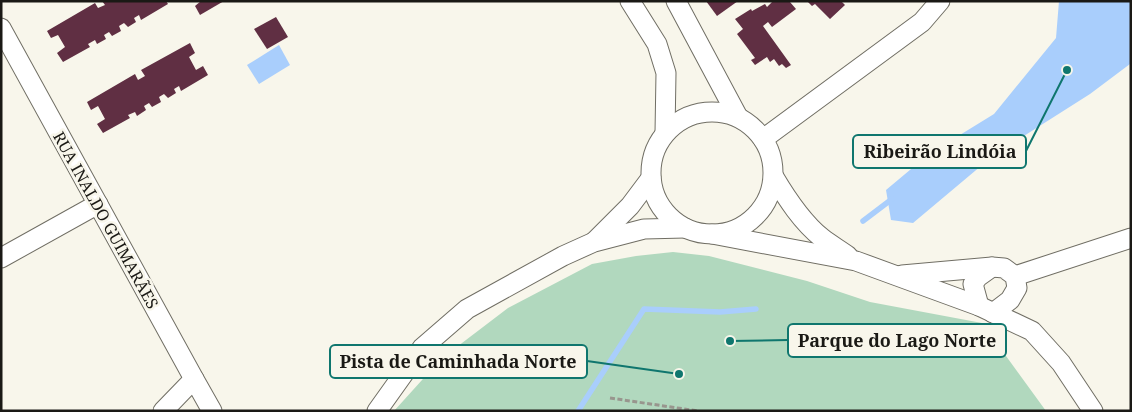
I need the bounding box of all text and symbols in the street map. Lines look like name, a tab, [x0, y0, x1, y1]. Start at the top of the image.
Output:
street label: RUA INALDO GUIMARÃES	[48, 127, 164, 313]
callout: Ribeirão Lindóia	[853, 135, 1026, 168]
text: Ribeirão Lindóia	[863, 139, 1017, 163]
callout: Parque do Lago Norte	[788, 324, 1006, 357]
text: Parque do Lago Norte	[798, 328, 996, 352]
callout: Pista de Caminhada Norte	[330, 345, 587, 378]
text: Pista de Caminhada Norte	[339, 349, 577, 373]

